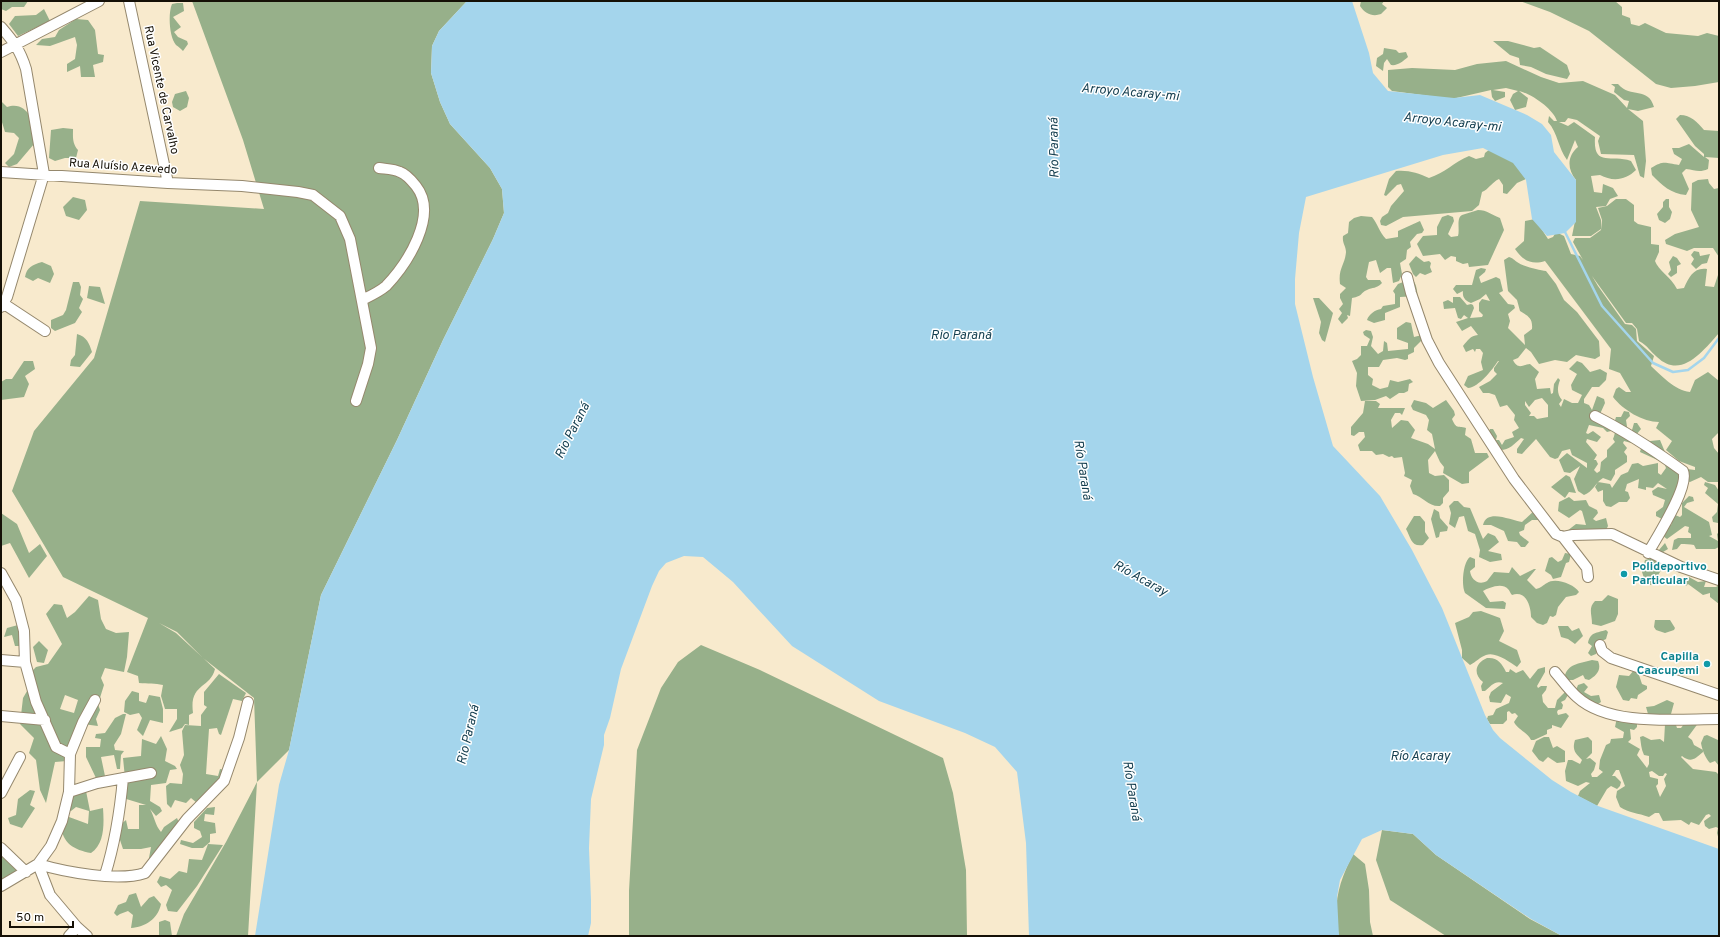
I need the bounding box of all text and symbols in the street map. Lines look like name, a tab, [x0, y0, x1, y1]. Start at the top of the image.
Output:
street label: Rua Vicente de Carvalho	[140, 24, 183, 156]
water label: Arroyo Acaray-mi	[1080, 81, 1180, 105]
water label: Arroyo Acaray-mi	[1402, 110, 1502, 136]
water label: Río Paraná	[1046, 116, 1064, 179]
street label: Rua Aluísio Azevedo	[68, 155, 178, 179]
water label: Rio Paraná	[931, 328, 993, 344]
water label: Rio Paraná	[552, 399, 595, 462]
water label: Río Paraná	[1069, 439, 1095, 503]
water label: Río Acaray	[1110, 558, 1171, 601]
place label: Polideportivo Particular	[1632, 559, 1707, 589]
marker: Polideportivo Particular	[1619, 569, 1629, 579]
place label: Capilla Caacupemi	[1637, 649, 1699, 679]
marker: Capilla Caacupemi	[1702, 659, 1712, 669]
water label: Rio Paraná	[454, 702, 484, 766]
water label: Río Acaray	[1390, 749, 1451, 765]
water label: Río Paraná	[1118, 760, 1144, 824]
scale bar	[10, 903, 73, 929]
text: 50 m	[16, 910, 44, 926]

